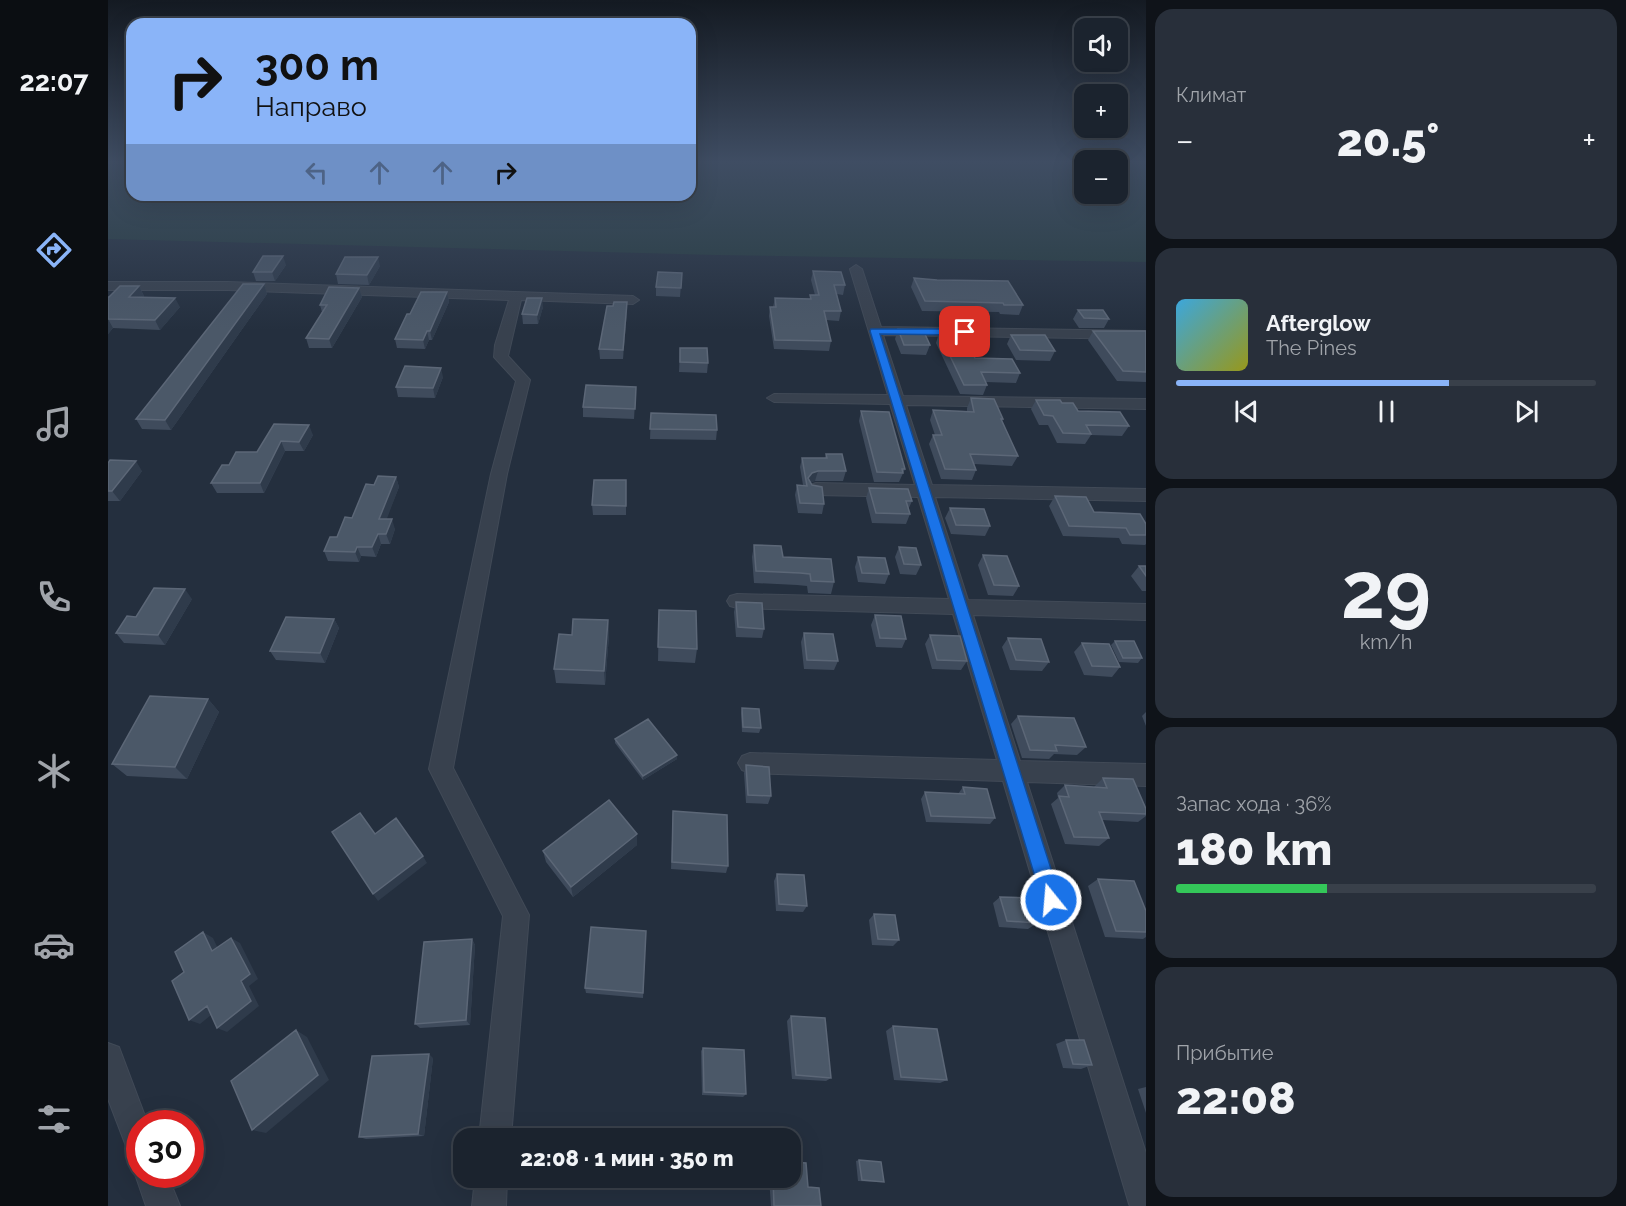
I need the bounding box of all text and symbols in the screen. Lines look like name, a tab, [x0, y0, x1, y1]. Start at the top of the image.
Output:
map controls	[1074, 18, 1128, 204]
button: sound	[1074, 18, 1128, 72]
text: 300 m	[255, 41, 379, 90]
icon: right	[156, 42, 234, 120]
text: 22:07	[20, 66, 88, 97]
text: Климат	[1176, 83, 1246, 107]
button: +	[1074, 84, 1128, 138]
text: Направо	[255, 91, 367, 122]
text: 20.5°	[1337, 114, 1439, 167]
text: −	[1176, 121, 1194, 160]
text: +	[1582, 121, 1596, 160]
button: −	[1074, 150, 1128, 204]
icon: left	[300, 156, 333, 189]
icon: ahead	[363, 156, 396, 189]
icon: ahead	[426, 156, 459, 189]
icon: right	[489, 156, 522, 189]
icon: directions	[33, 229, 75, 271]
pin	[939, 306, 990, 357]
text: Afterglow	[1266, 310, 1371, 336]
icon: arrive	[948, 315, 981, 348]
text: The Pines	[1266, 336, 1357, 360]
icon: previous	[1230, 395, 1263, 428]
icon: pause	[1370, 395, 1403, 428]
icon: next	[1510, 395, 1543, 428]
icon: music	[33, 403, 75, 445]
text: 29	[1341, 545, 1431, 636]
icon: phone	[33, 576, 75, 618]
text: km/h	[1360, 630, 1412, 654]
icon: climate	[33, 750, 75, 792]
text: Запас хода · 36%	[1176, 792, 1332, 816]
text: 180 km	[1176, 823, 1332, 876]
position arrow	[1019, 868, 1083, 932]
icon: car	[33, 924, 75, 966]
text: Прибытие	[1176, 1041, 1273, 1065]
text: 22:08	[1176, 1072, 1295, 1125]
icon: filters	[33, 1098, 75, 1140]
speed limit sign: 30	[126, 1110, 204, 1188]
text: 22:08 · 1 мин · 350 m	[520, 1145, 734, 1171]

